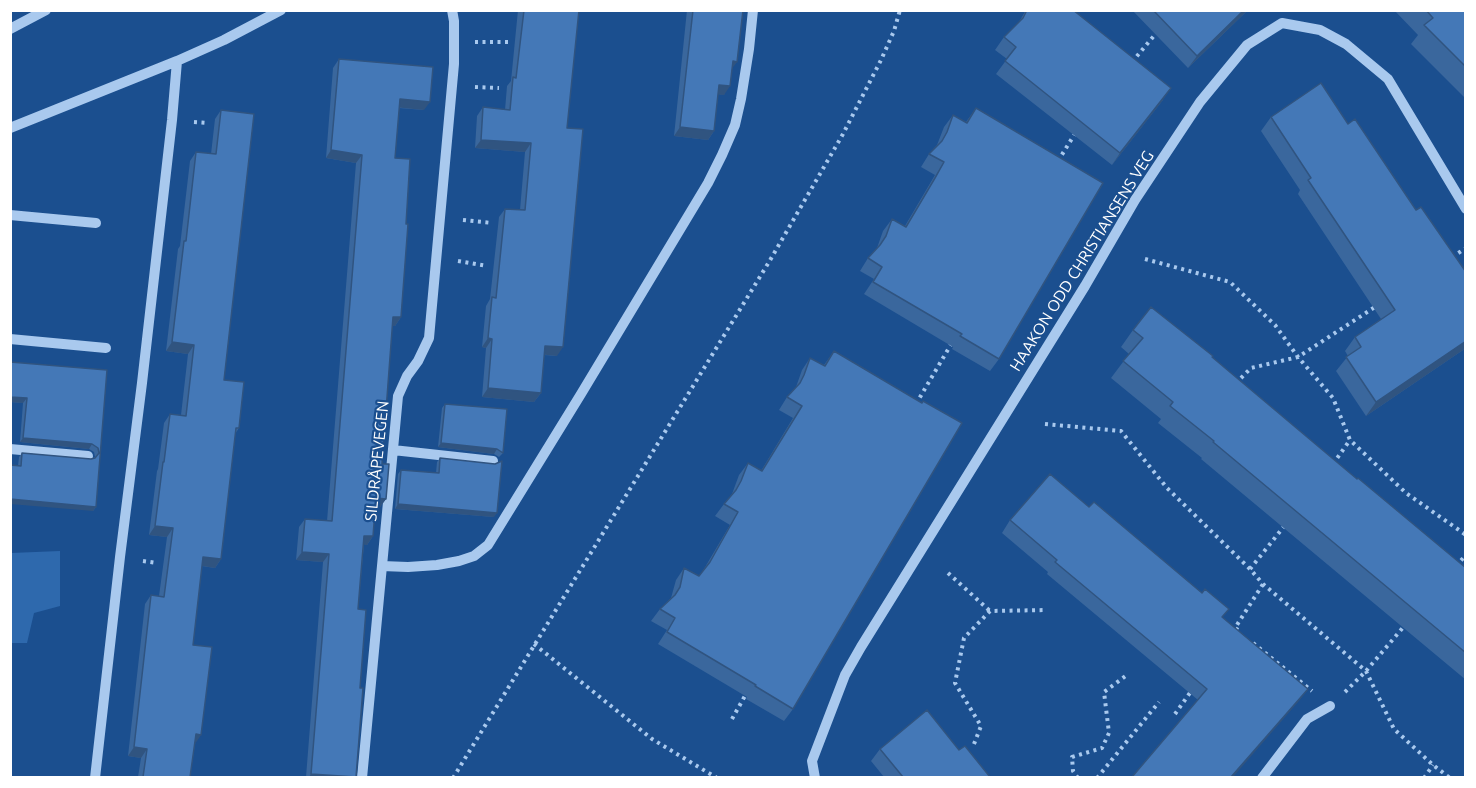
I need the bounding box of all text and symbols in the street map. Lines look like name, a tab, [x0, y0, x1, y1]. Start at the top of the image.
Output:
street label: HAAKON ODD CHRISTIANSENS VEG	[1006, 147, 1158, 375]
street label: SILDRÅPEVEGEN	[361, 400, 393, 522]

